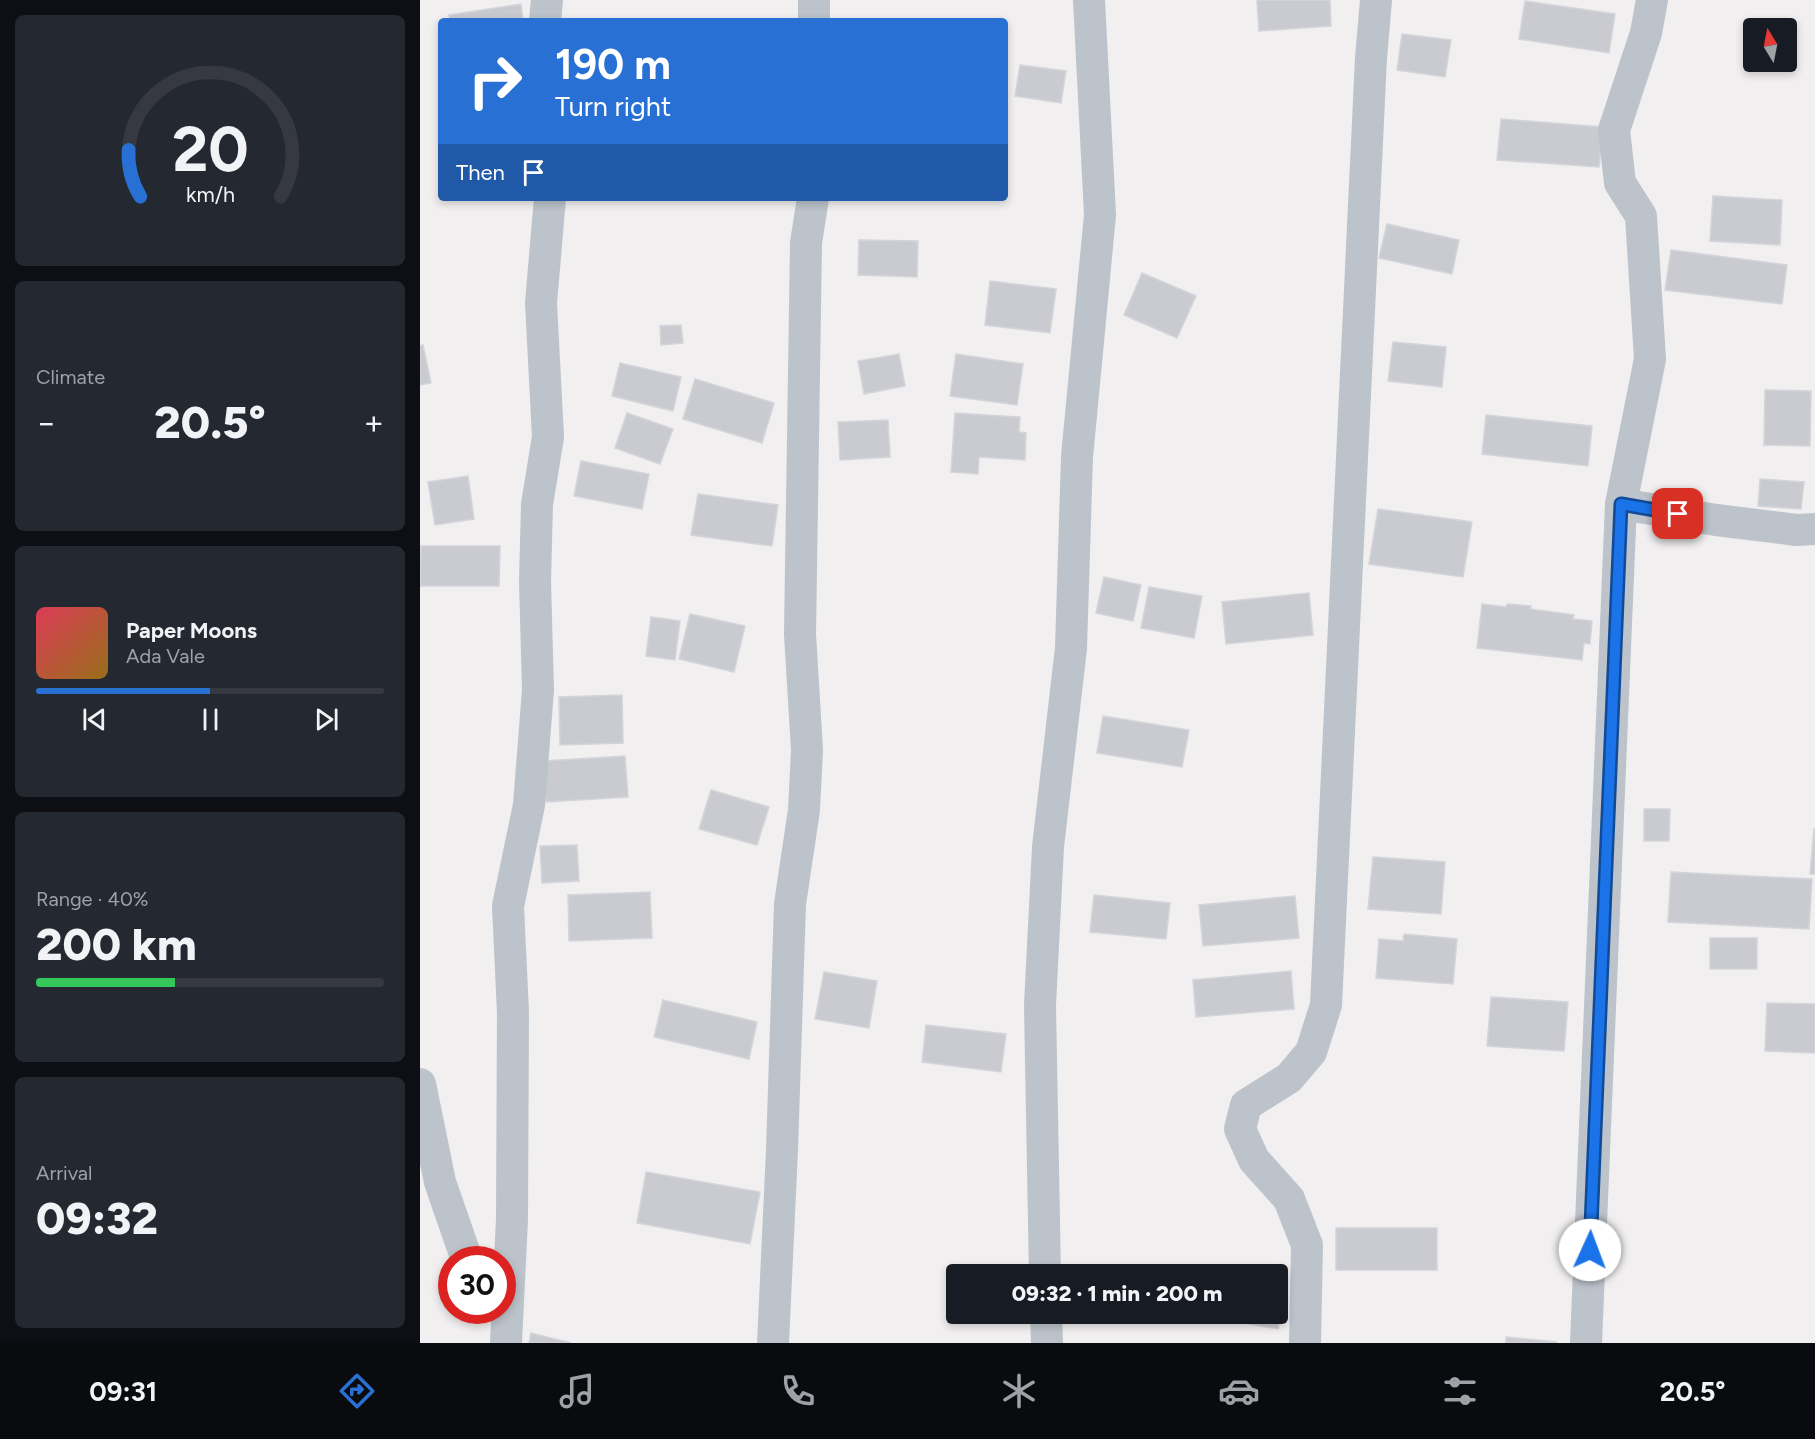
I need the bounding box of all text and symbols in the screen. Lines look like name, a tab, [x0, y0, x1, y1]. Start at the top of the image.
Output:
north arrow	[1743, 18, 1797, 72]
map controls	[1743, 18, 1797, 72]
text: 190 m	[555, 39, 671, 90]
icon: right	[456, 42, 534, 120]
text: Turn right	[555, 90, 671, 123]
text: 20	[172, 112, 248, 187]
icon: arrive	[517, 156, 550, 189]
text: Then	[456, 159, 505, 186]
text: km/h	[186, 183, 234, 208]
text: Climate	[36, 365, 105, 389]
text: 20.5°	[154, 395, 266, 449]
text: −	[36, 403, 57, 442]
text: +	[363, 403, 384, 442]
pin	[1652, 488, 1703, 539]
icon: arrive	[1661, 497, 1694, 530]
text: Paper Moons	[126, 617, 257, 644]
text: Ada Vale	[126, 644, 205, 668]
icon: previous	[78, 703, 111, 736]
icon: pause	[194, 703, 227, 736]
icon: next	[310, 703, 343, 736]
text: Range · 40%	[36, 887, 148, 911]
text: 200 km	[36, 917, 197, 971]
text: Arrival	[36, 1161, 92, 1185]
text: 09:32	[36, 1191, 158, 1245]
position arrow	[1558, 1218, 1622, 1282]
speed limit sign: 30	[438, 1246, 516, 1324]
text: 09:32 · 1 min · 200 m	[1012, 1280, 1222, 1307]
icon: directions	[336, 1370, 378, 1412]
icon: music	[556, 1370, 598, 1412]
icon: phone	[777, 1370, 819, 1412]
icon: climate	[998, 1370, 1040, 1412]
icon: car	[1218, 1370, 1260, 1412]
icon: filters	[1439, 1370, 1481, 1412]
text: 09:31	[89, 1375, 157, 1408]
text: 20.5°	[1660, 1375, 1726, 1408]

